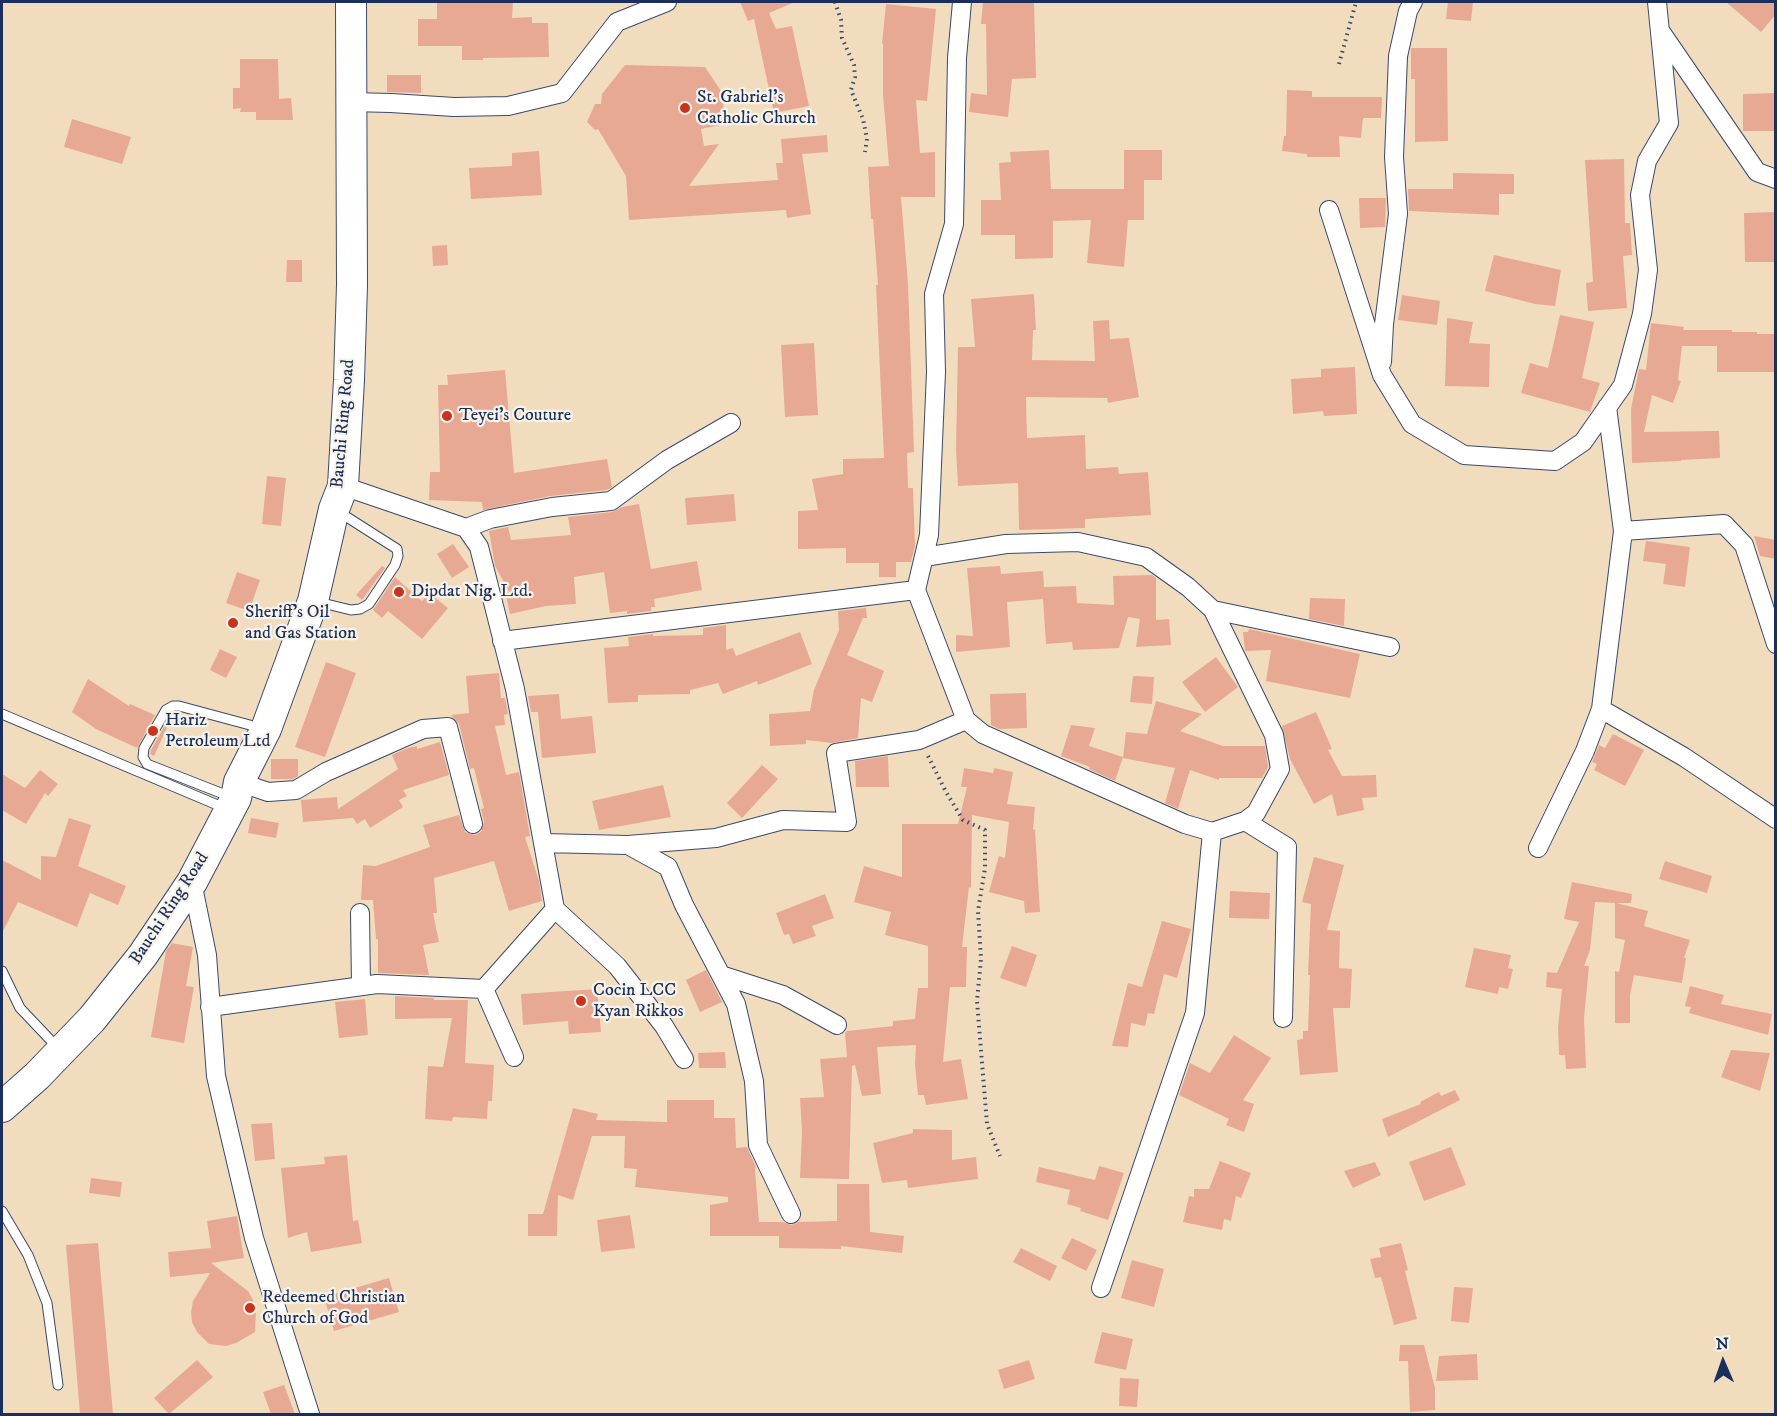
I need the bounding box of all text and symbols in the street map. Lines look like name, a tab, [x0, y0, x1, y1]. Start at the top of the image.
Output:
place label: St. Gabriel's Catholic Church	[697, 87, 816, 130]
marker: St. Gabriel's Catholic Church	[678, 101, 692, 115]
street label: Bauchi Ring Road	[328, 359, 360, 489]
place label: Teyei's Couture	[459, 405, 571, 427]
marker: Teyei's Couture	[440, 409, 454, 423]
place label: Dipdat Nig. Ltd.	[411, 581, 532, 603]
marker: Dipdat Nig. Ltd.	[392, 585, 406, 599]
place label: Sheriff's Oil and Gas Station	[245, 602, 356, 644]
marker: Sheriff's Oil and Gas Station	[226, 616, 240, 630]
place label: Hariz Petroleum Ltd	[165, 710, 270, 752]
marker: Hariz Petroleum Ltd	[146, 724, 160, 738]
street label: Bauchi Ring Road	[126, 849, 214, 969]
place label: Cocin LCC Kyan Rikkos	[593, 980, 683, 1022]
marker: Cocin LCC Kyan Rikkos	[574, 994, 588, 1008]
place label: Redeemed Christian Church of God	[262, 1287, 405, 1330]
marker: Redeemed Christian Church of God	[243, 1301, 257, 1315]
north arrow	[1693, 1332, 1753, 1392]
text: N	[1715, 1334, 1729, 1354]

